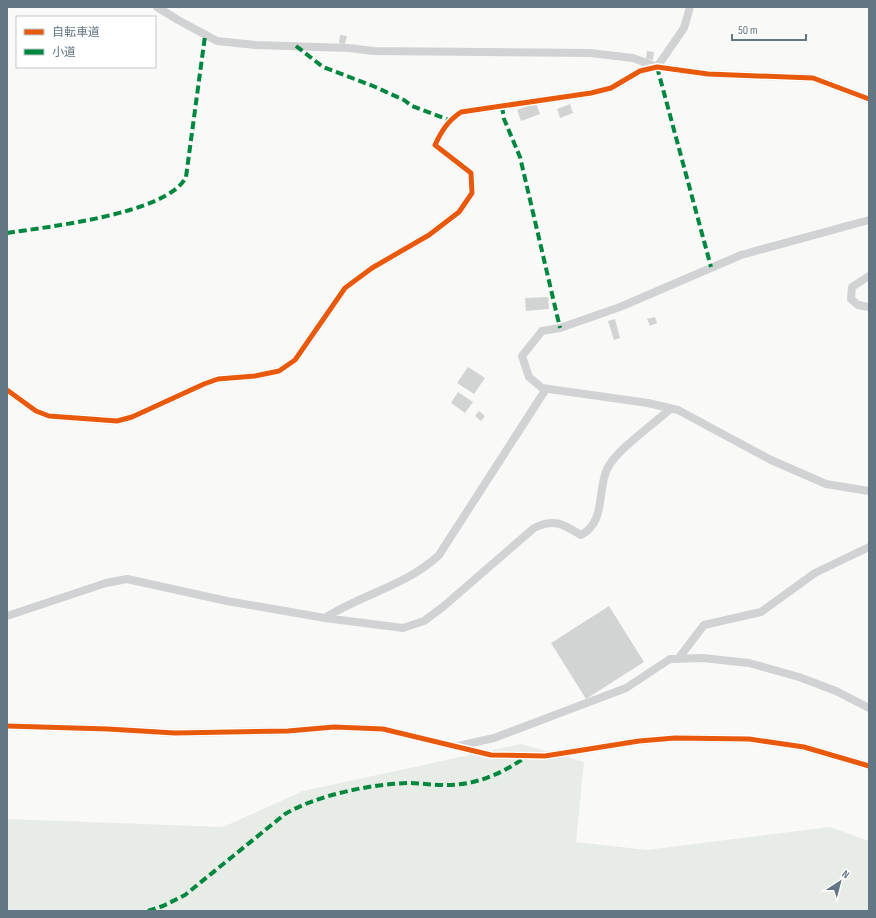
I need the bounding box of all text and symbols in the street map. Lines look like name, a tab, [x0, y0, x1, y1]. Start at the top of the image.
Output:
legend	[16, 16, 156, 68]
scale bar	[732, 16, 806, 42]
text: 50 m	[738, 23, 758, 38]
text: 自転車道	[52, 25, 100, 40]
text: 小道	[52, 45, 76, 60]
north arrow	[820, 862, 860, 902]
text: N	[839, 867, 852, 881]

